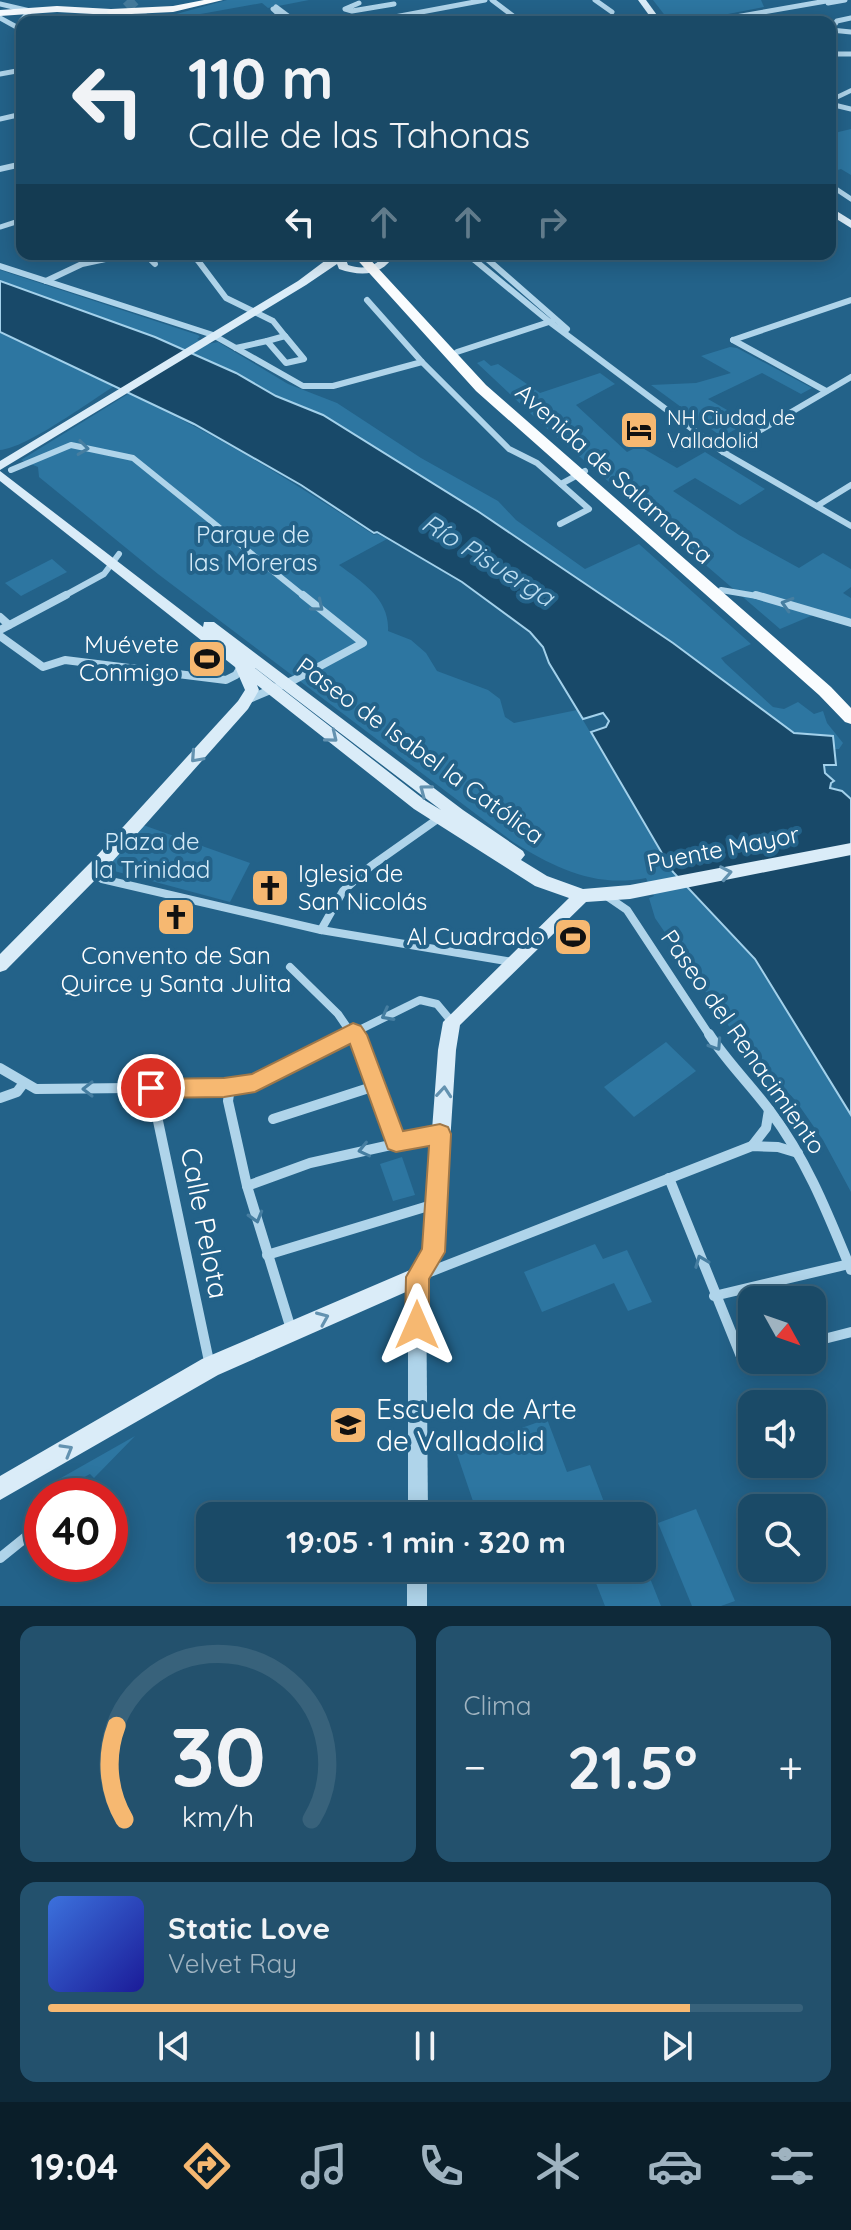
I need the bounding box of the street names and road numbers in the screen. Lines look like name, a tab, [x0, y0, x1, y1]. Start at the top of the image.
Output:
street label: Avenida de Salamanca	[510, 377, 720, 570]
street label: Paseo de Isabel la Católica	[291, 650, 550, 850]
street label: Puente Mayor	[644, 819, 802, 878]
street label: Paseo del Renacimiento	[655, 923, 833, 1159]
street label: Calle Pelota	[174, 1144, 237, 1301]

